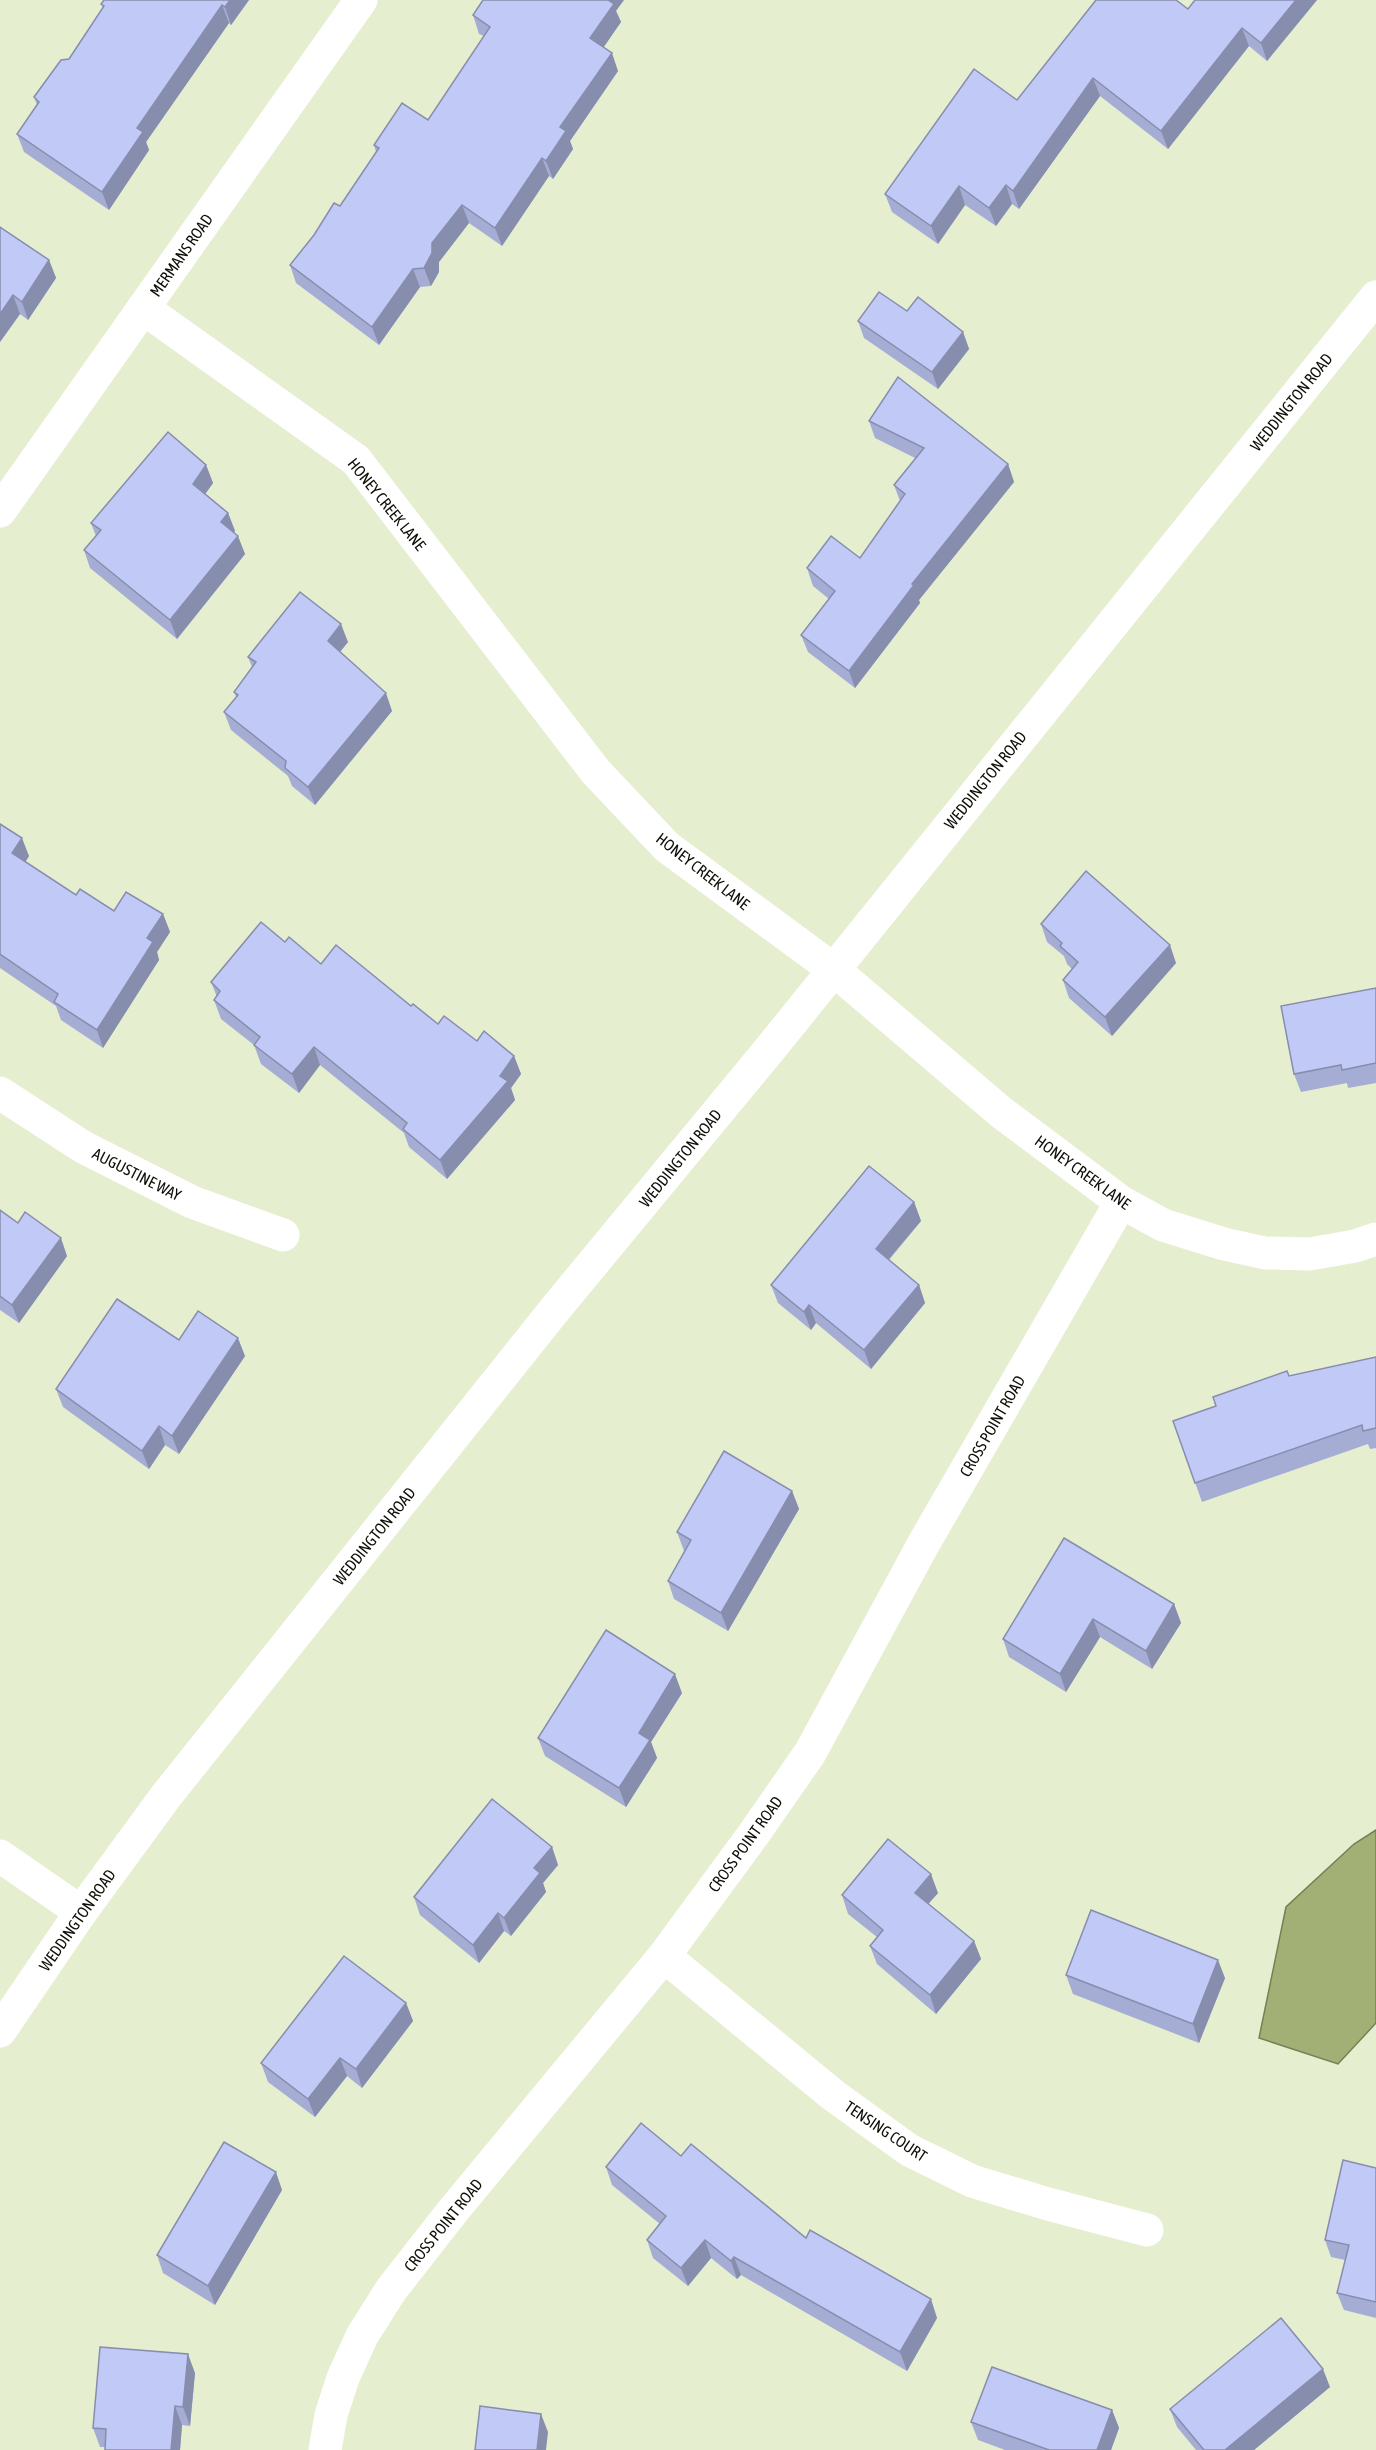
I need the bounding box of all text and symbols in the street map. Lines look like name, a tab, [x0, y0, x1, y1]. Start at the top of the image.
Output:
street label: MERMANS ROAD	[146, 210, 216, 300]
street label: WEDDINGTON ROAD	[1246, 350, 1336, 454]
street label: HONEY CREEK LANE	[344, 454, 430, 554]
street label: WEDDINGTON ROAD	[940, 728, 1030, 832]
street label: HONEY CREEK LANE	[653, 829, 753, 913]
street label: WEDDINGTON ROAD	[635, 1106, 725, 1210]
street label: HONEY CREEK LANE	[1032, 1131, 1134, 1213]
street label: AUGUSTINE WAY	[90, 1144, 185, 1204]
street label: CROSS POINT ROAD	[956, 1372, 1028, 1480]
street label: WEDDINGTON ROAD	[329, 1484, 419, 1588]
street label: CROSS POINT ROAD	[704, 1793, 786, 1895]
street label: WEDDINGTON ROAD	[35, 1866, 119, 1974]
street label: TENSING COURT	[842, 2097, 930, 2165]
street label: CROSS POINT ROAD	[400, 2175, 486, 2275]

